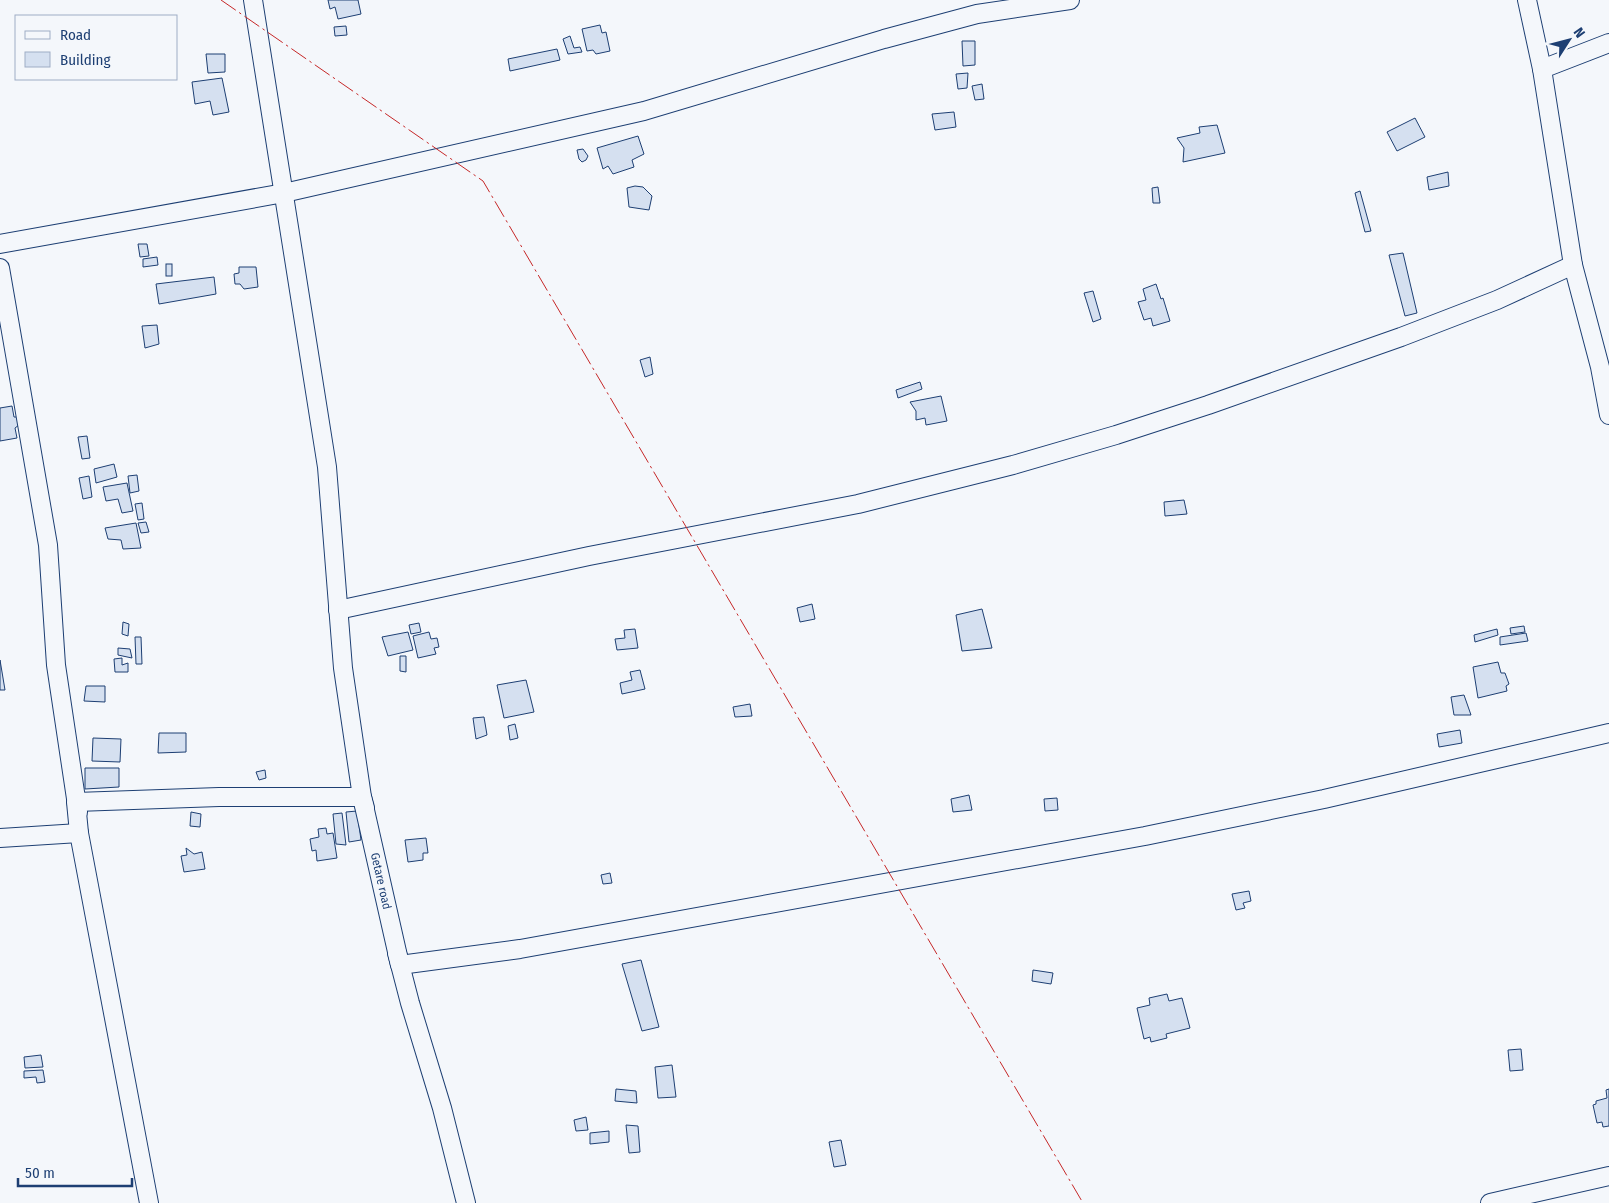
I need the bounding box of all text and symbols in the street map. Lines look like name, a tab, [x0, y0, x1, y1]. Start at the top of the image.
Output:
legend	[15, 15, 178, 80]
north arrow	[1544, 15, 1594, 65]
text: N	[1570, 24, 1588, 41]
text: Road	[60, 26, 91, 44]
text: Building	[60, 51, 111, 69]
street label: Getare road	[368, 851, 394, 911]
scale bar	[18, 1156, 131, 1188]
text: 50 m	[25, 1164, 55, 1182]

